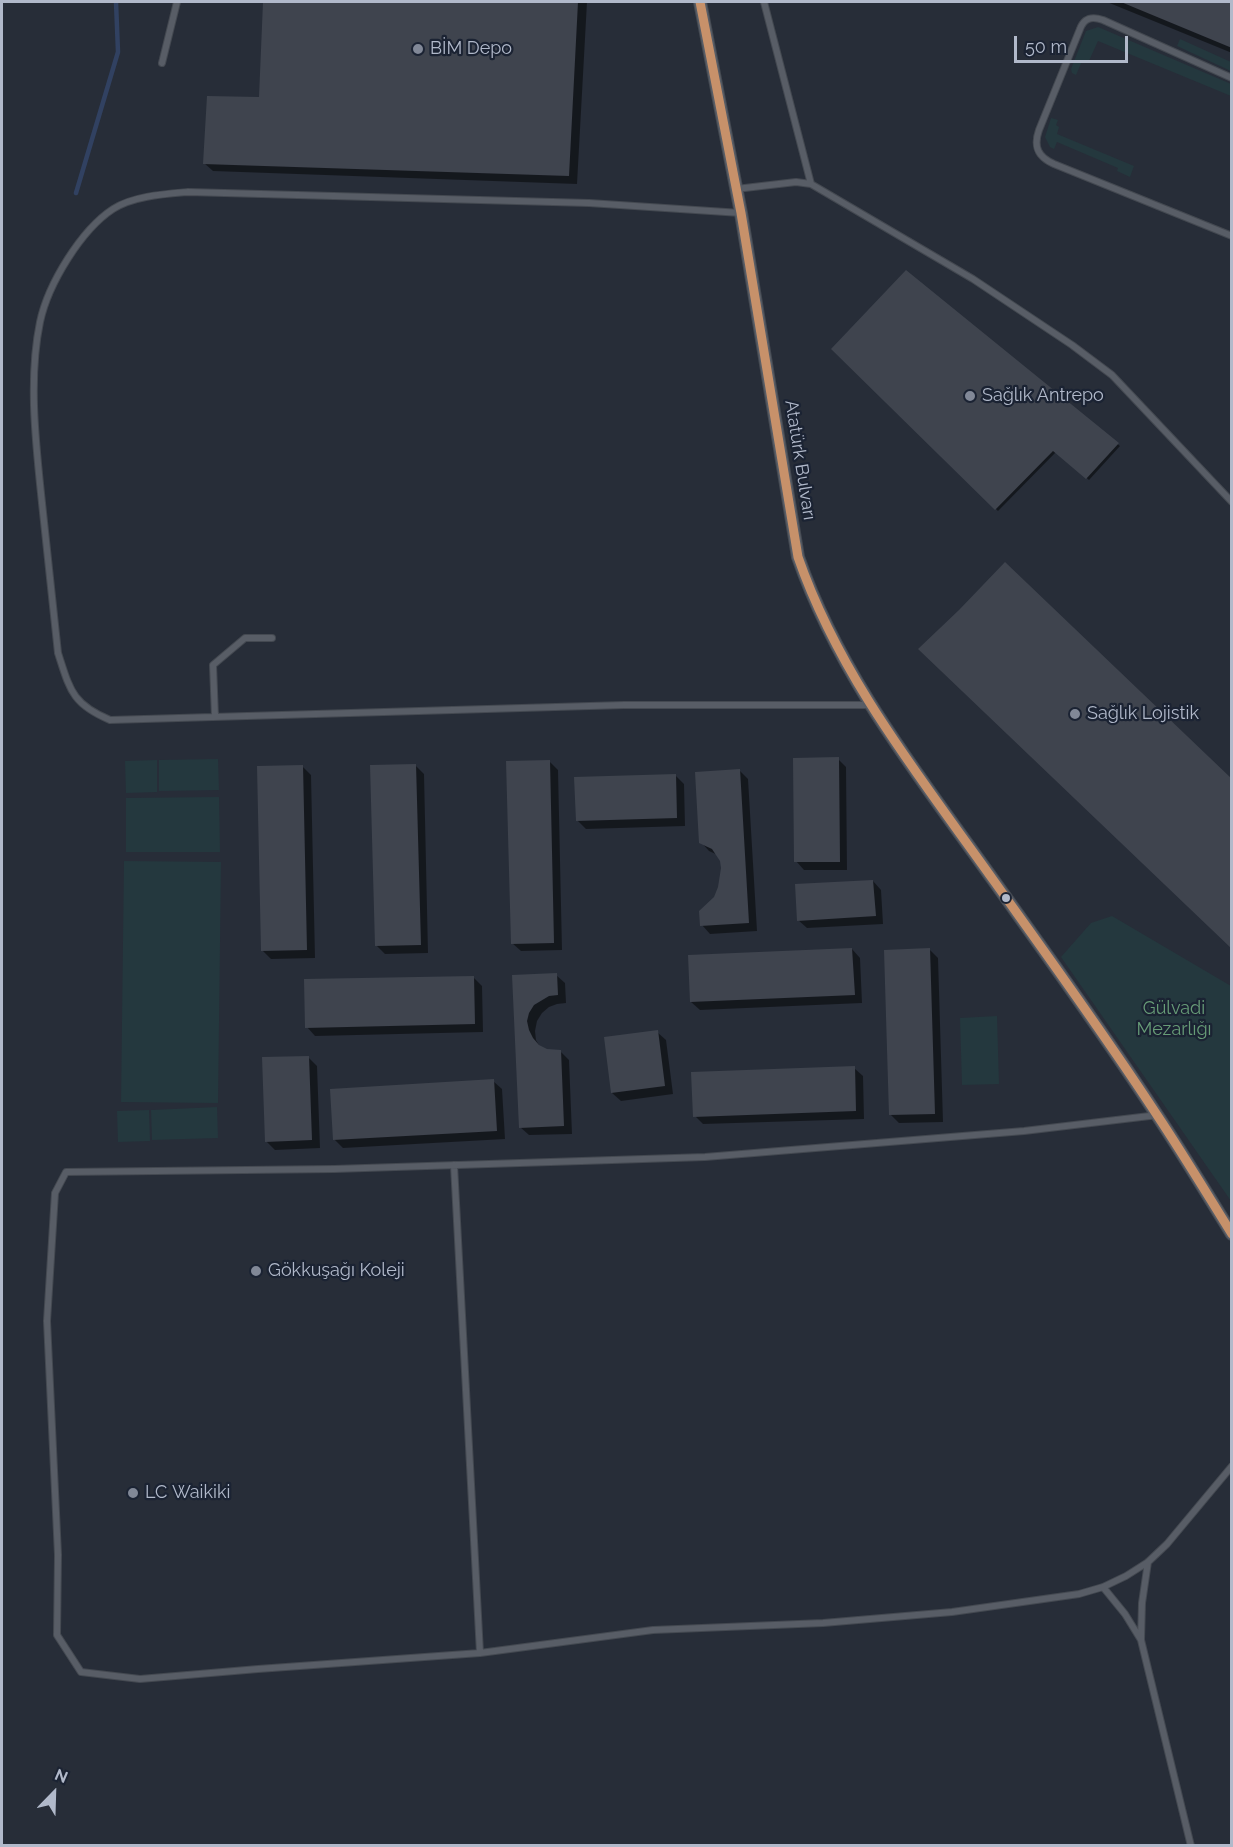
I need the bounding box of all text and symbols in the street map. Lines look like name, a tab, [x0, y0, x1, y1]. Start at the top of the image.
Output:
scale bar	[1017, 24, 1131, 62]
text: 50 m	[1025, 36, 1067, 57]
place label: BİM Depo	[430, 38, 512, 60]
marker: BİM Depo	[411, 42, 425, 56]
place label: Sağlık Antrepo	[982, 385, 1104, 407]
marker: Sağlık Antrepo	[963, 389, 977, 403]
street label: Atatürk Bulvarı	[780, 398, 820, 522]
place label: Sağlık Lojistik	[1087, 703, 1199, 725]
marker: Sağlık Lojistik	[1068, 707, 1082, 721]
unlabelled marker	[1000, 892, 1012, 904]
park label: Gülvadi Mezarlığı	[1137, 998, 1211, 1040]
place label: Gökkuşağı Koleji	[268, 1260, 405, 1282]
marker: Gökkuşağı Koleji	[249, 1264, 263, 1278]
place label: LC Waikiki	[145, 1482, 230, 1504]
marker: LC Waikiki	[126, 1486, 140, 1500]
north arrow	[24, 1763, 84, 1823]
text: N	[52, 1765, 71, 1787]

